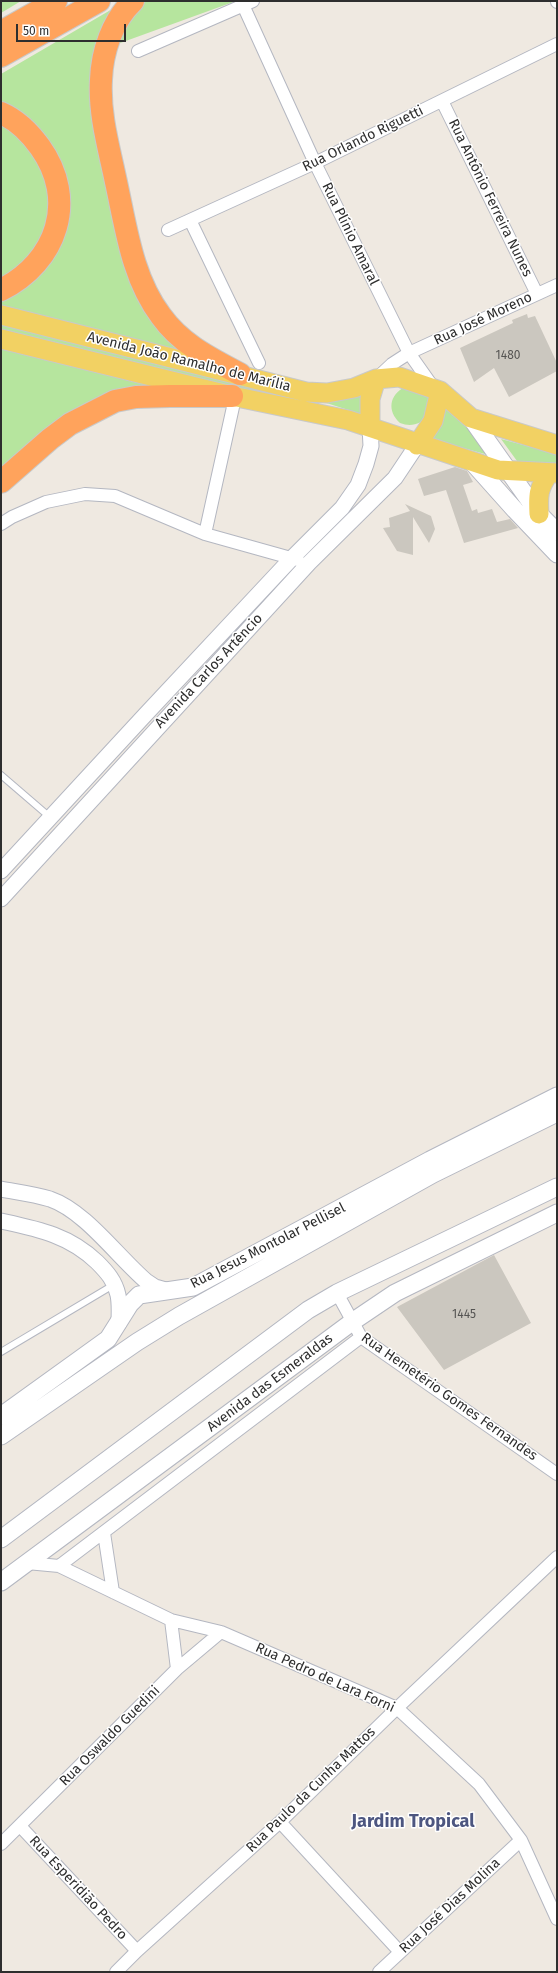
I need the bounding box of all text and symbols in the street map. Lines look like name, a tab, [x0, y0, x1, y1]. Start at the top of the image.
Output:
scale bar	[18, 16, 128, 42]
text: 50 m	[23, 24, 49, 38]
street label: Rua Orlando Riguetti	[300, 102, 426, 176]
street label: Rua Antônio Ferreira Nunes	[444, 116, 536, 280]
street label: Rua Plínio Amaral	[318, 180, 382, 288]
street label: Rua José Moreno	[431, 289, 535, 349]
street label: Avenida João Ramalho de Marília	[86, 329, 292, 395]
house number: 1480	[496, 349, 520, 363]
street label: Avenida Carlos Artêncio	[152, 610, 266, 732]
street label: Rua Jesus Montolar Pellisel	[188, 1200, 348, 1292]
house number: 1445	[452, 1308, 476, 1322]
street label: Avenida das Esmeraldas	[204, 1330, 336, 1436]
street label: Rua Hemetério Gomes Fernandes	[358, 1330, 540, 1464]
street label: Rua Pedro de Lara Forni	[253, 1640, 397, 1716]
street label: Rua Oswaldo Guedini	[56, 1682, 164, 1790]
street label: Rua Paulo da Cunha Mattos	[243, 1724, 379, 1856]
district label: Jardim Tropical	[351, 1811, 475, 1833]
street label: Rua Esperidião Pedro	[26, 1833, 130, 1943]
street label: Rua José Dias Molina	[396, 1855, 504, 1957]

